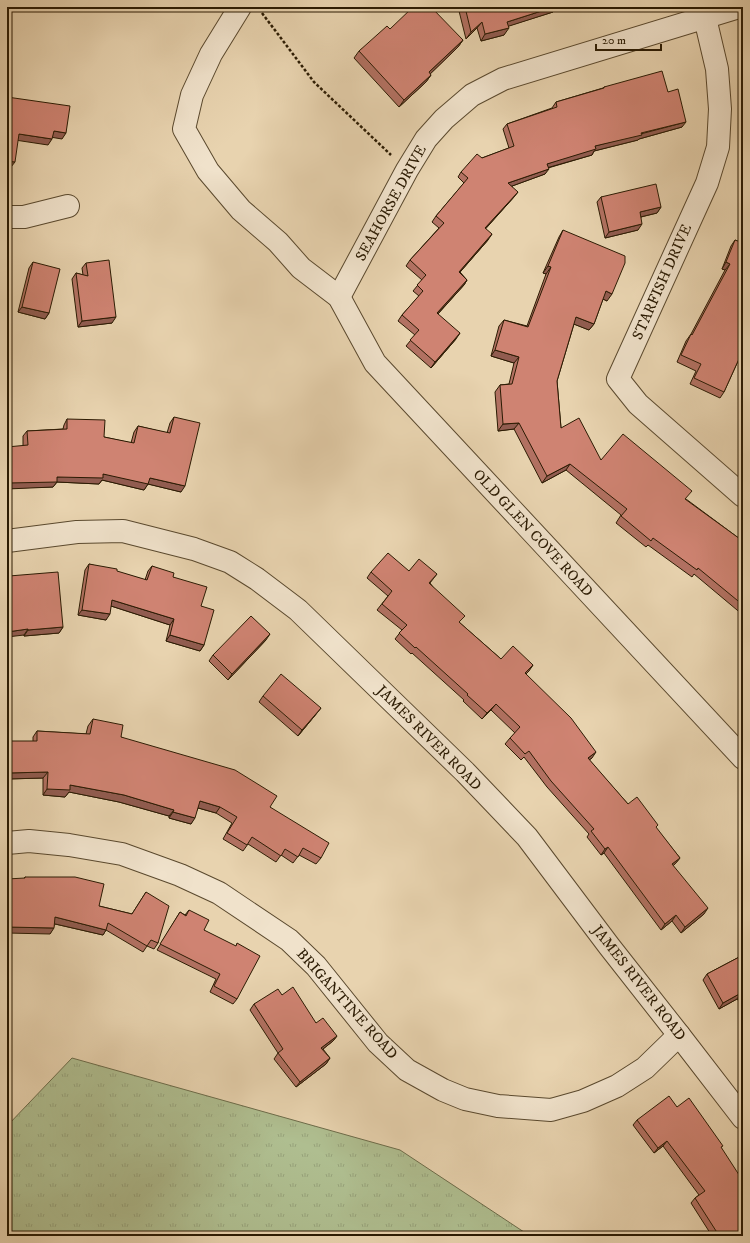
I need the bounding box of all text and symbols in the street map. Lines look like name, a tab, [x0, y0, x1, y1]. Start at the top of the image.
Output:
scale bar	[596, 26, 661, 52]
text: 20 m	[602, 33, 626, 48]
street label: SEAHORSE DRIVE	[351, 141, 431, 264]
street label: STARFISH DRIVE	[628, 221, 696, 343]
street label: OLD GLEN COVE ROAD	[469, 465, 597, 601]
street label: JAMES RIVER ROAD	[371, 680, 486, 795]
street label: JAMES RIVER ROAD	[587, 920, 690, 1045]
street label: BRIGANTINE ROAD	[292, 945, 402, 1063]

